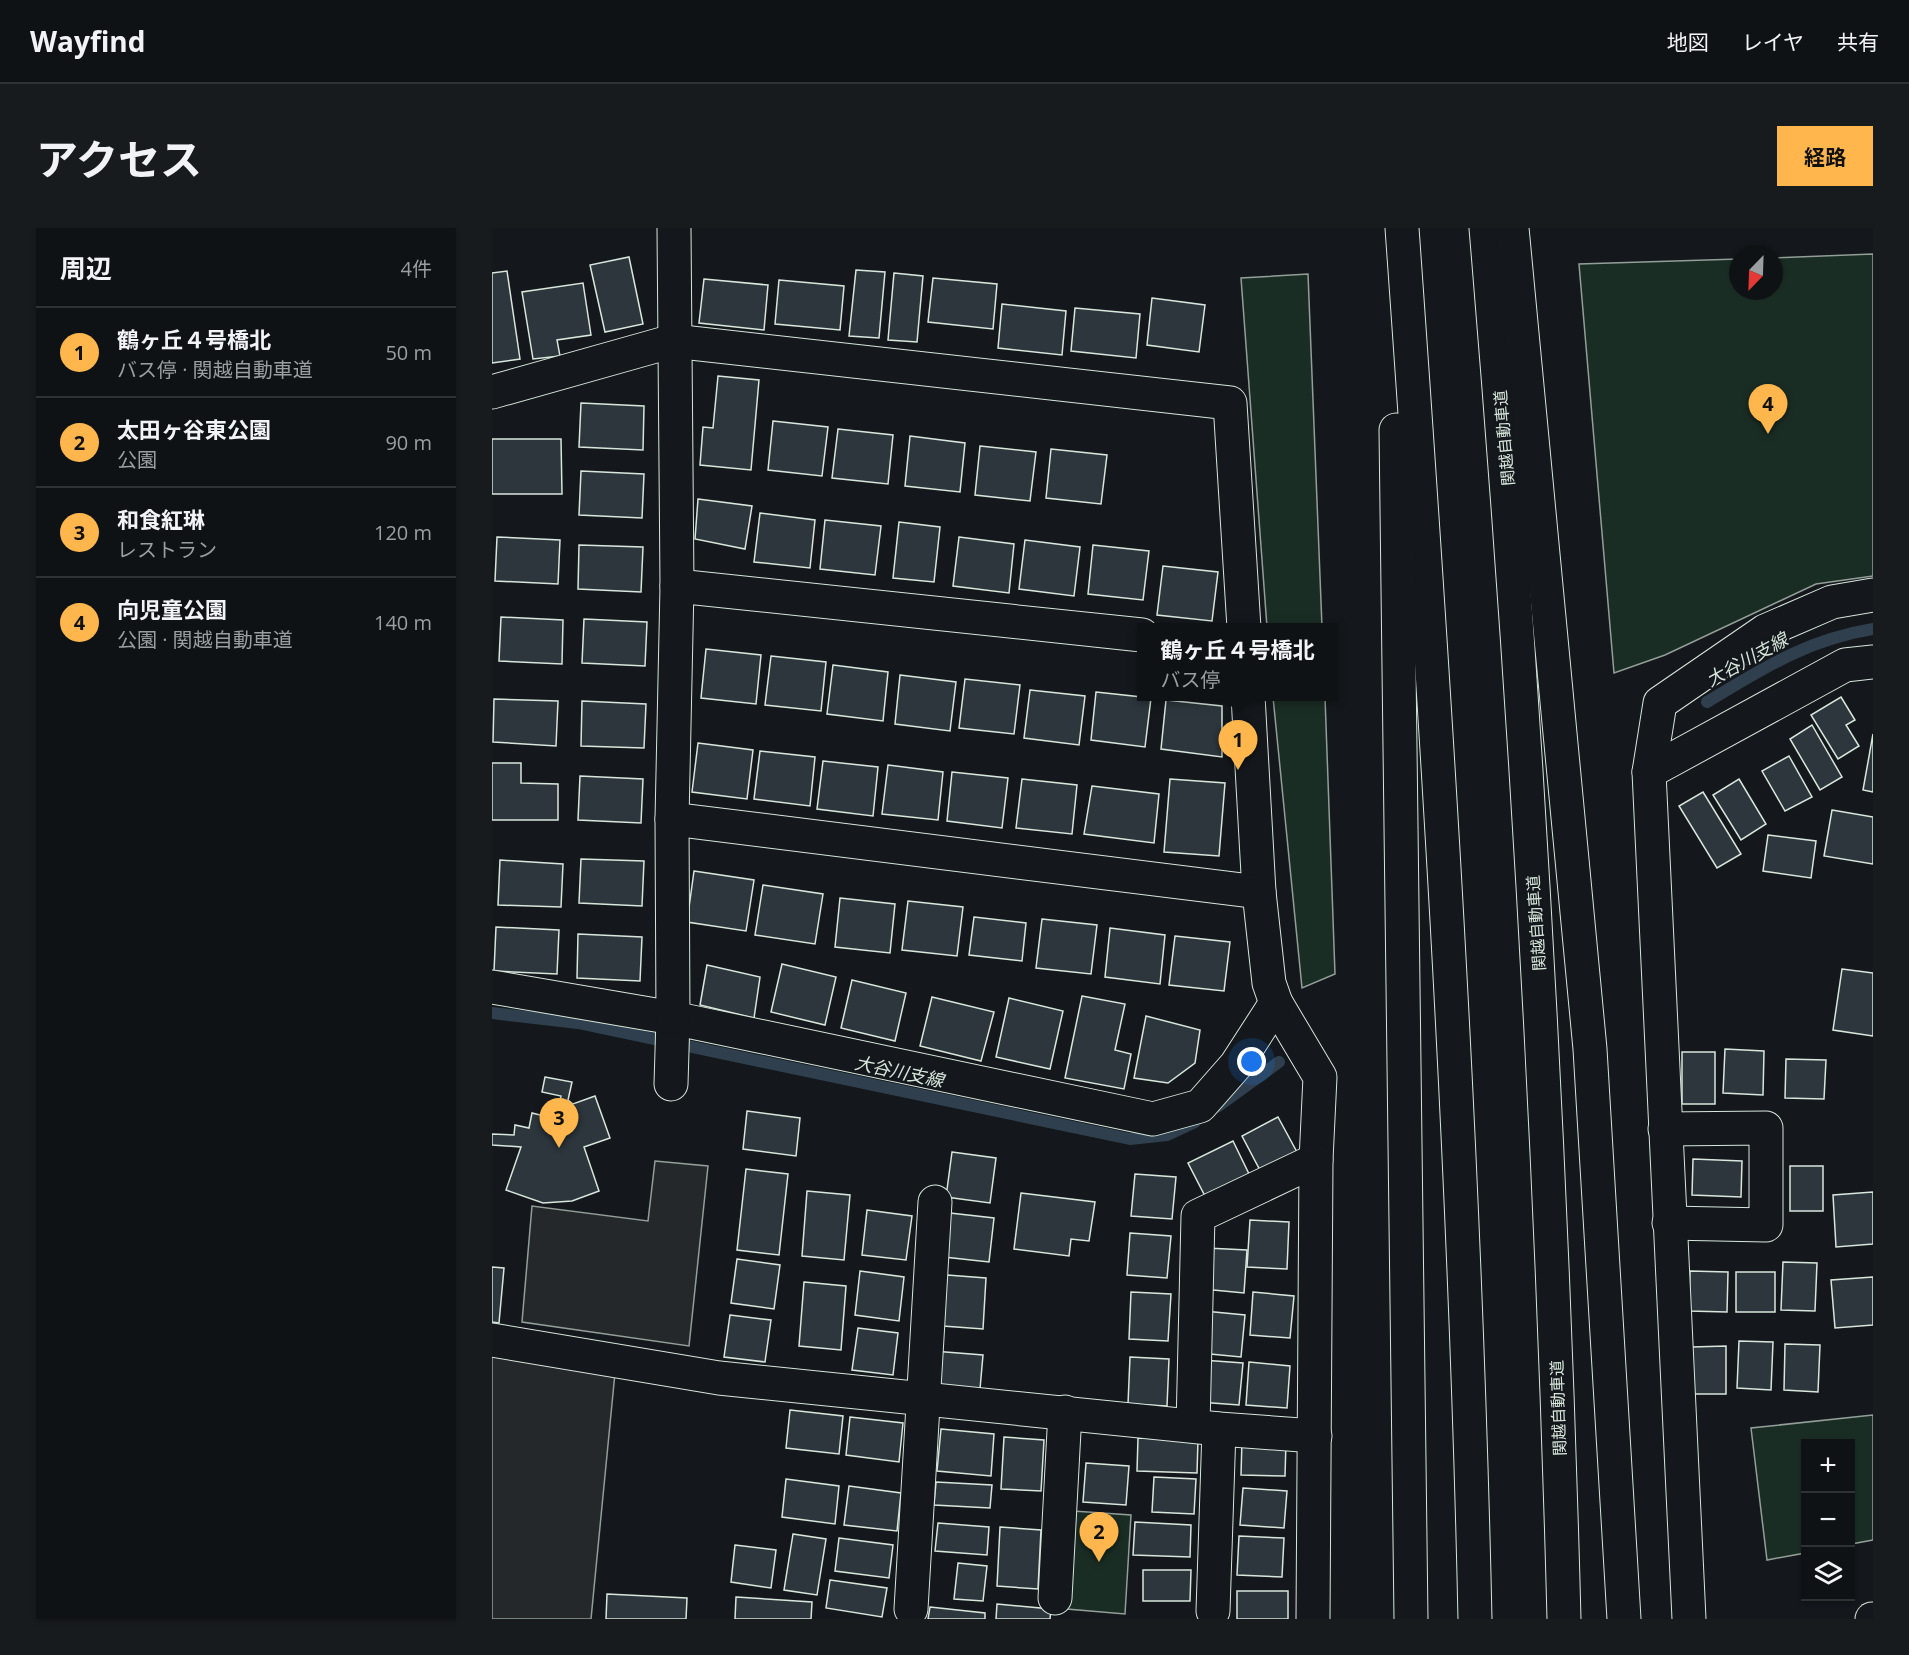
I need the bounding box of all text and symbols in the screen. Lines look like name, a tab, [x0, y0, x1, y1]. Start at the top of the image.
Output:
text: Wayfind	[30, 22, 145, 60]
text: 地図	[1667, 28, 1709, 56]
text: レイヤ	[1742, 28, 1804, 56]
text: 共有	[1837, 28, 1879, 56]
button: 経路	[1777, 126, 1873, 186]
text: アクセス	[36, 130, 202, 187]
north arrow	[1729, 246, 1783, 300]
text: 周辺	[60, 250, 112, 286]
text: 4件	[401, 255, 432, 282]
text: 鶴ヶ丘４号橋北	[117, 324, 271, 354]
text: 1	[74, 339, 85, 366]
text: 50 m	[385, 339, 432, 366]
text: バス停 · 関越自動車道	[117, 356, 313, 383]
pin: 4	[1748, 384, 1788, 434]
street label: 関越自動車道	[1489, 389, 1519, 487]
text: 太田ヶ谷東公園	[117, 414, 271, 444]
text: 2	[74, 429, 85, 456]
text: 90 m	[385, 429, 432, 456]
text: 公園	[117, 446, 157, 473]
text: 和食紅琳	[117, 504, 205, 534]
text: 3	[74, 519, 85, 546]
text: 120 m	[374, 519, 432, 546]
text: レストラン	[117, 536, 217, 563]
text: 向児童公園	[117, 594, 227, 624]
text: 4	[74, 609, 85, 636]
text: 140 m	[374, 609, 432, 636]
popup	[1137, 623, 1338, 701]
text: 公園 · 関越自動車道	[117, 626, 293, 653]
water label: 大谷川支線	[1701, 626, 1793, 691]
text: 鶴ヶ丘４号橋北	[1160, 634, 1315, 664]
text: バス停	[1160, 666, 1220, 693]
pin: 1	[1218, 720, 1258, 770]
street label: 関越自動車道	[1522, 874, 1550, 972]
your location	[1237, 1047, 1266, 1076]
water label: 大谷川支線	[853, 1050, 948, 1093]
pin: 3	[540, 1098, 578, 1148]
street label: 関越自動車道	[1545, 1360, 1571, 1456]
map controls	[1801, 1439, 1855, 1601]
button: +	[1801, 1439, 1855, 1493]
button: −	[1801, 1493, 1855, 1547]
pin: 2	[1080, 1512, 1118, 1562]
button: layers	[1801, 1547, 1855, 1601]

